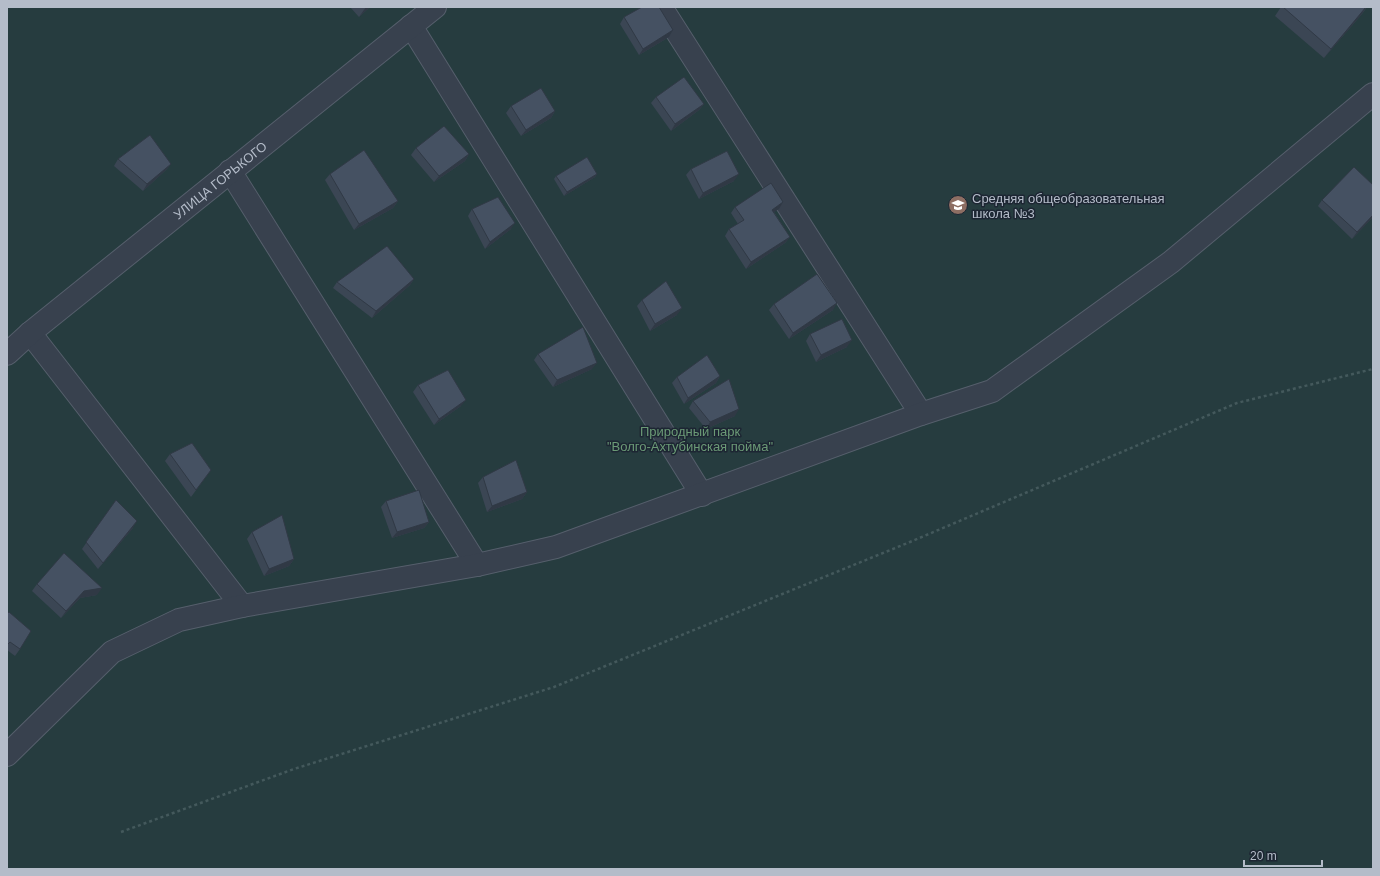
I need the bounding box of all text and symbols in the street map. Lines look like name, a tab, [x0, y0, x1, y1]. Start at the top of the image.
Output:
street label: УЛИЦА ГОРЬКОГО	[171, 139, 270, 222]
place label: Средняя общеобразовательная школа №3	[972, 191, 1165, 221]
school or university icon: Средняя общеобразовательная школа №3	[947, 194, 969, 216]
park label: Природный парк "Волго-Ахтубинская пойма"	[607, 424, 773, 454]
scale bar	[1244, 842, 1322, 868]
text: 20 m	[1250, 849, 1277, 863]

